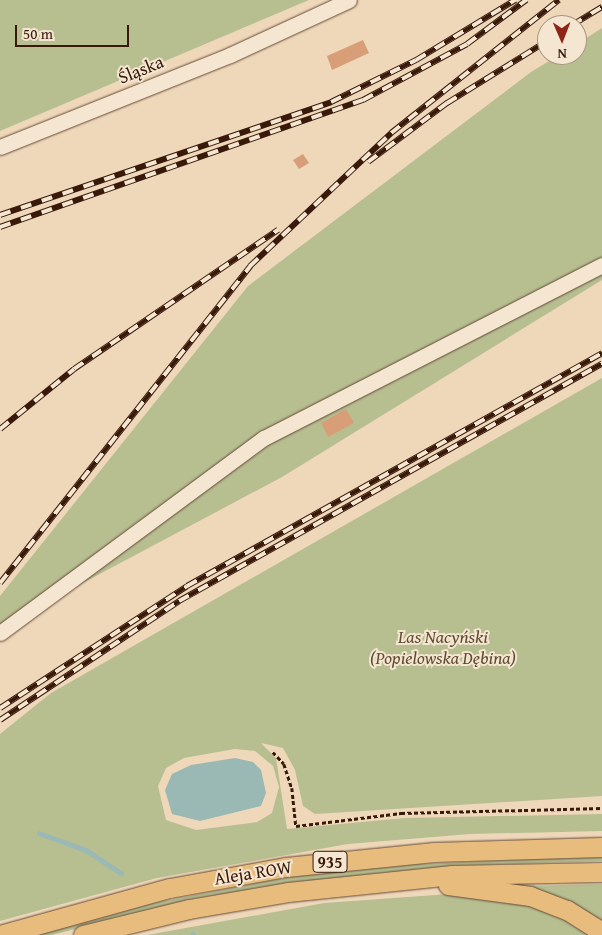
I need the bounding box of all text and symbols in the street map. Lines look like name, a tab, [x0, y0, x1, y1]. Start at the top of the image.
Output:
scale bar	[18, 15, 131, 47]
north arrow	[537, 15, 587, 65]
text: 50 m	[23, 23, 53, 44]
text: N	[557, 44, 567, 64]
street label: Śląska	[115, 51, 167, 89]
park label: Las Nacyński (Popielowska Dębina)	[370, 627, 516, 670]
road number: 935	[312, 849, 348, 876]
street label: Aleja ROW	[213, 856, 293, 890]

